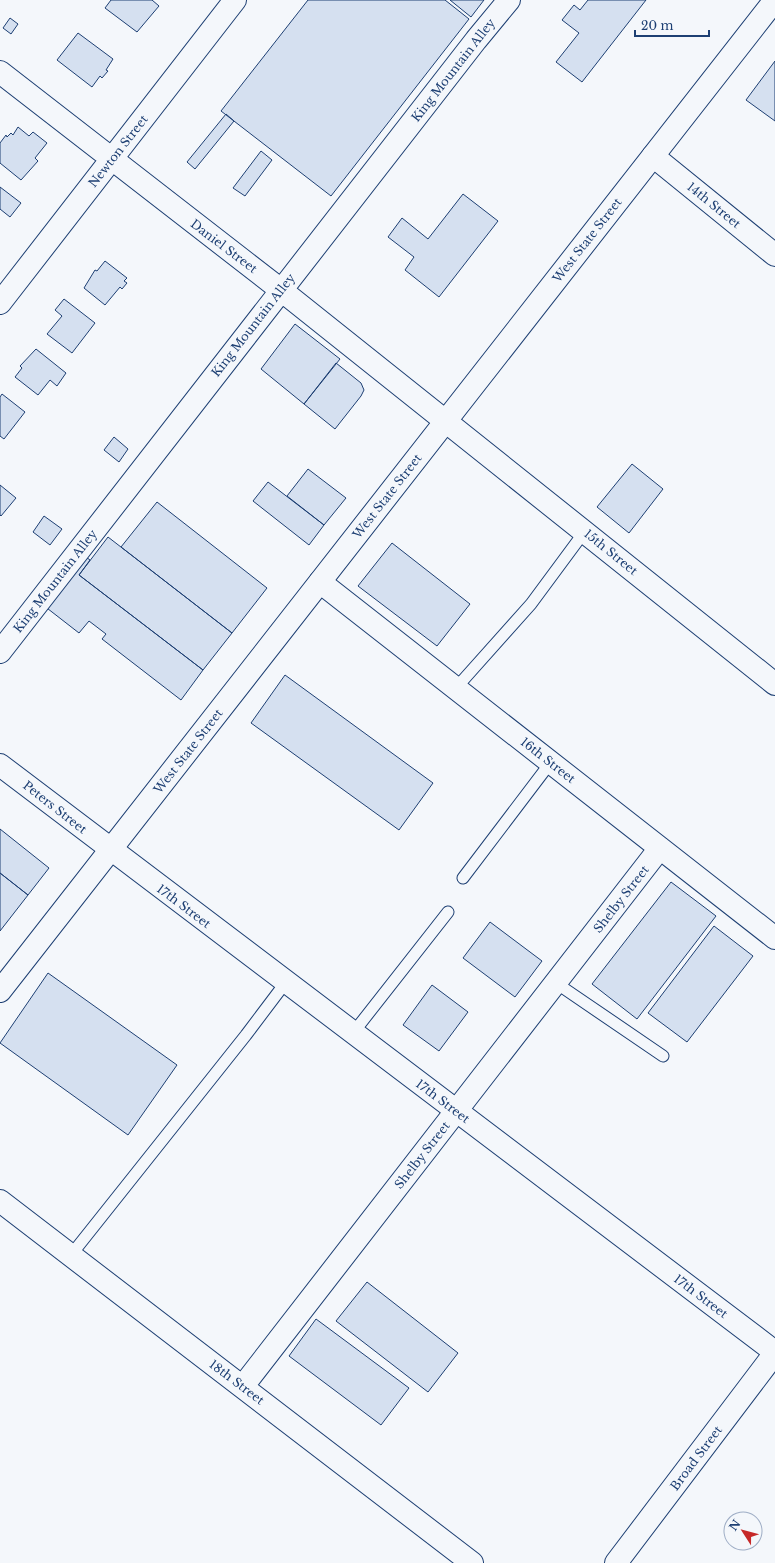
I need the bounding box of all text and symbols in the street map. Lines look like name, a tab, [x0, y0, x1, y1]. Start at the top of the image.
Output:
scale bar	[635, 12, 709, 38]
street label: King Mountain Alley	[408, 15, 498, 125]
text: 20 m	[641, 18, 673, 33]
street label: Newton Street	[85, 112, 151, 190]
street label: 14th Street	[684, 179, 744, 231]
street label: West State Street	[549, 194, 625, 286]
street label: Daniel Street	[188, 216, 261, 276]
street label: King Mountain Alley	[208, 270, 298, 380]
street label: West State Street	[349, 450, 425, 542]
street label: King Mountain Alley	[10, 526, 100, 636]
street label: 15th Street	[581, 526, 641, 578]
street label: West State Street	[150, 705, 226, 797]
street label: 16th Street	[518, 734, 579, 786]
street label: Peters Street	[20, 777, 90, 837]
street label: Shelby Street	[590, 862, 652, 936]
street label: 17th Street	[154, 881, 214, 931]
street label: 17th Street	[413, 1076, 473, 1126]
street label: Shelby Street	[391, 1118, 453, 1192]
street label: 17th Street	[671, 1271, 731, 1321]
street label: 18th Street	[207, 1356, 268, 1408]
street label: Broad Street	[667, 1422, 725, 1493]
north arrow	[723, 1511, 763, 1551]
text: N	[726, 1516, 744, 1533]

